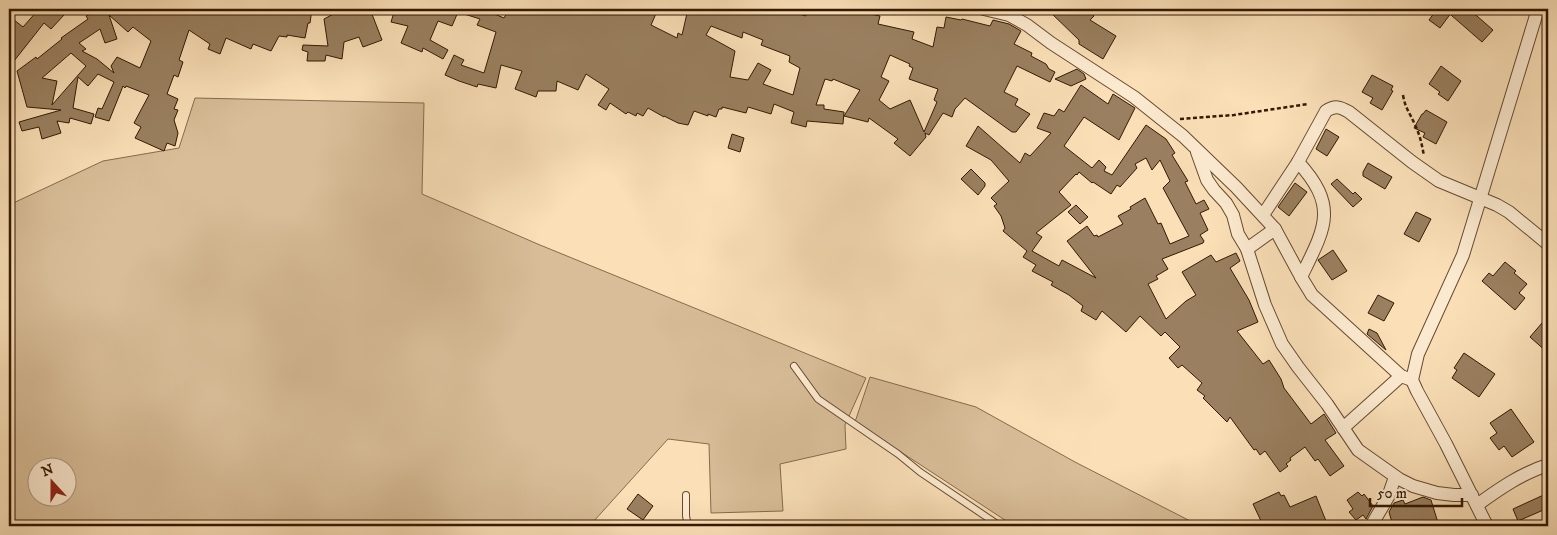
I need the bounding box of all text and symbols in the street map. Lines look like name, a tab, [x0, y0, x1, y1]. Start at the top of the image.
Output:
north arrow	[28, 458, 78, 508]
text: N	[39, 460, 57, 481]
scale bar	[1370, 475, 1462, 507]
text: 50 m	[1377, 484, 1407, 503]

